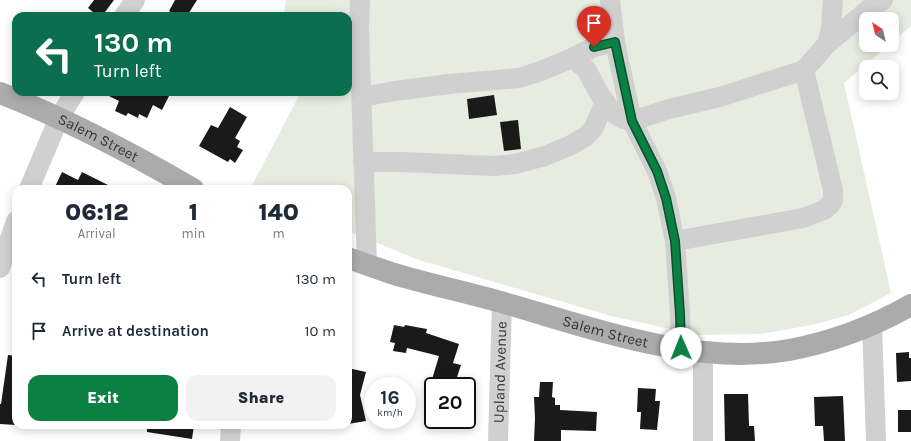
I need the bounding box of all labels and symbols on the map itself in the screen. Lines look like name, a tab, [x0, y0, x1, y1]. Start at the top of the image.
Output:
pin	[577, 6, 611, 47]
north arrow	[859, 12, 899, 52]
street label: Salem Street	[55, 110, 142, 166]
street label: Salem Street	[560, 312, 650, 352]
street label: Upland Avenue	[490, 321, 510, 423]
position arrow	[660, 327, 702, 369]
speed limit sign: 20	[424, 377, 476, 429]

